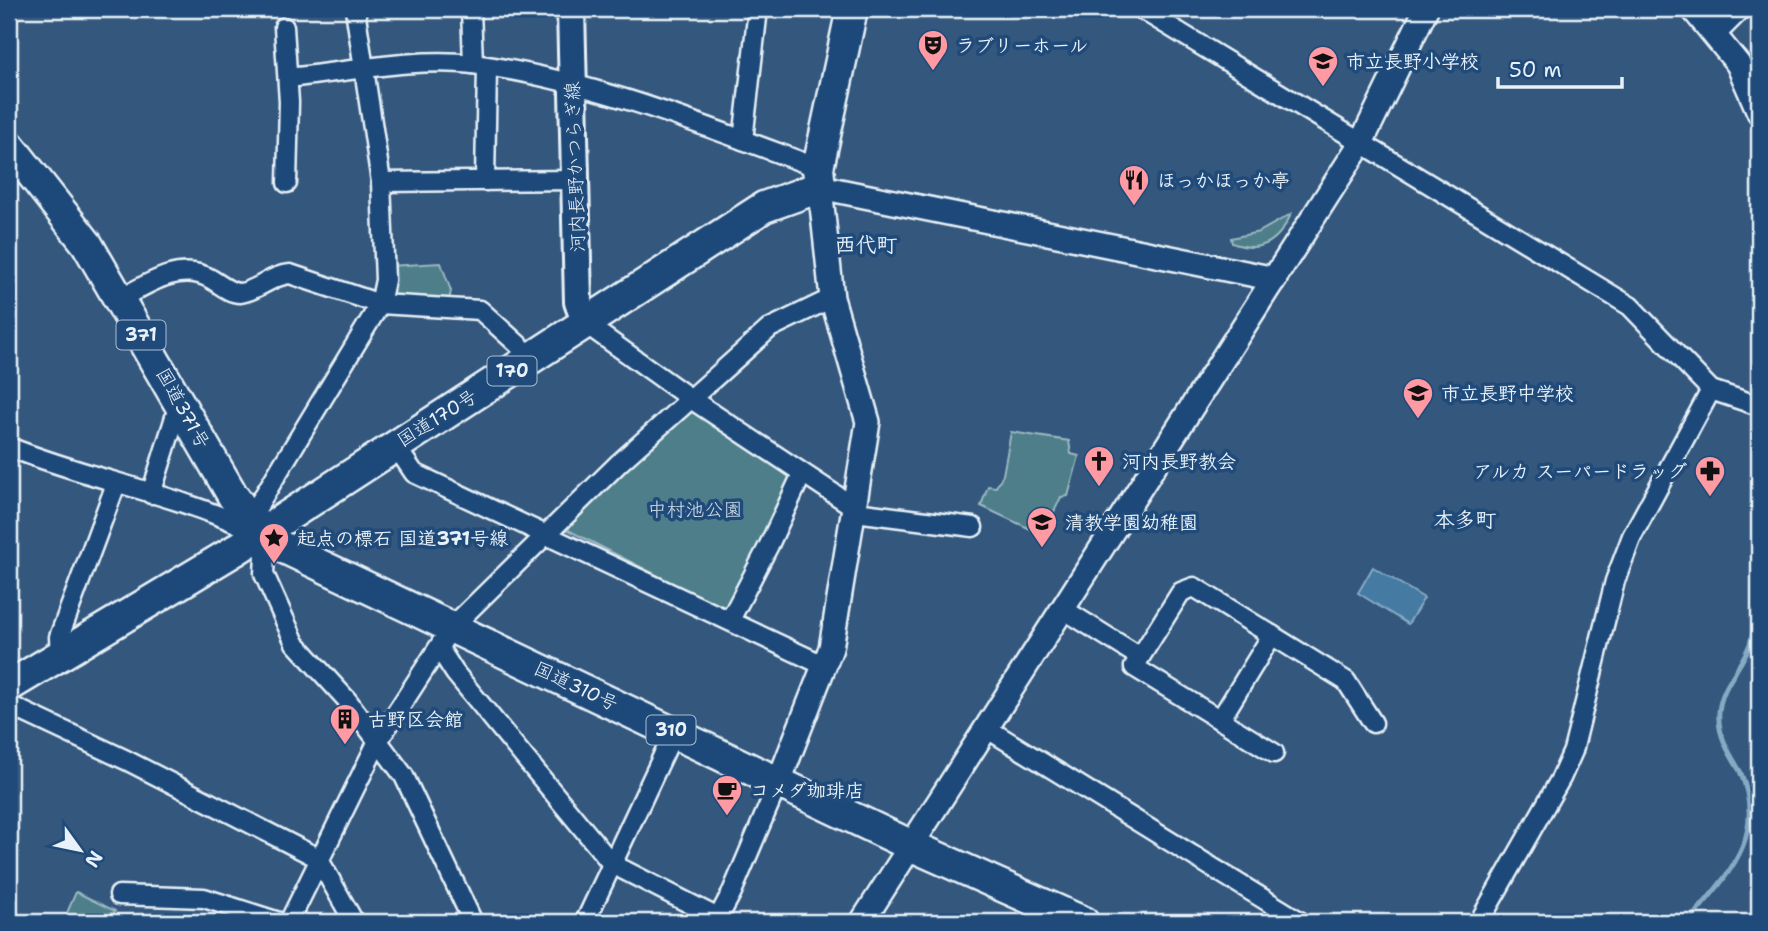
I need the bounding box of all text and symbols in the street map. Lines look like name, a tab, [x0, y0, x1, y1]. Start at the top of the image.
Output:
theatre icon: ラブリーホール	[916, 28, 950, 72]
place label: ラブリーホール	[956, 33, 1088, 58]
school or university icon: 市立長野小学校	[1306, 44, 1340, 88]
scale bar	[1498, 46, 1623, 90]
place label: 市立長野小学校	[1346, 49, 1479, 74]
text: 50 m	[1509, 56, 1562, 84]
street label: 河内長野かつらぎ線	[560, 81, 590, 253]
restaurant icon: ほっかほっか亭	[1117, 163, 1151, 207]
place label: ほっかほっか亭	[1157, 168, 1290, 193]
district label: 西代町	[835, 231, 898, 259]
road number: 371	[116, 320, 166, 349]
road number: 170	[488, 356, 536, 386]
street label: 国道371号	[151, 363, 215, 453]
school or university icon: 市立長野中学校	[1401, 376, 1435, 420]
place label: 市立長野中学校	[1441, 381, 1574, 406]
street label: 国道170号	[392, 384, 482, 452]
church icon: 河内長野教会	[1082, 444, 1116, 488]
place label: 河内長野教会	[1122, 449, 1236, 474]
pharmacy icon: アルカ スーパードラッグ	[1693, 454, 1727, 498]
place label: アルカ スーパードラッグ	[1473, 459, 1687, 484]
park label: 中村池公園	[647, 497, 743, 522]
school or university icon: 清教学園幼稚園	[1025, 505, 1059, 549]
district label: 本多町	[1434, 506, 1497, 534]
place label: 清教学園幼稚園	[1065, 510, 1198, 535]
place icon: 起点の標石 国道371号線	[257, 521, 291, 565]
place label: 起点の標石 国道371号線	[297, 526, 508, 551]
street label: 国道310号	[530, 656, 622, 716]
building icon: 古野区会館	[328, 702, 362, 746]
place label: 古野区会館	[368, 707, 463, 732]
road number: 310	[646, 716, 696, 744]
cafe icon: コメダ珈琲店	[710, 773, 744, 817]
place label: コメダ珈琲店	[750, 778, 864, 803]
north arrow	[46, 816, 116, 886]
text: N	[79, 846, 108, 872]

